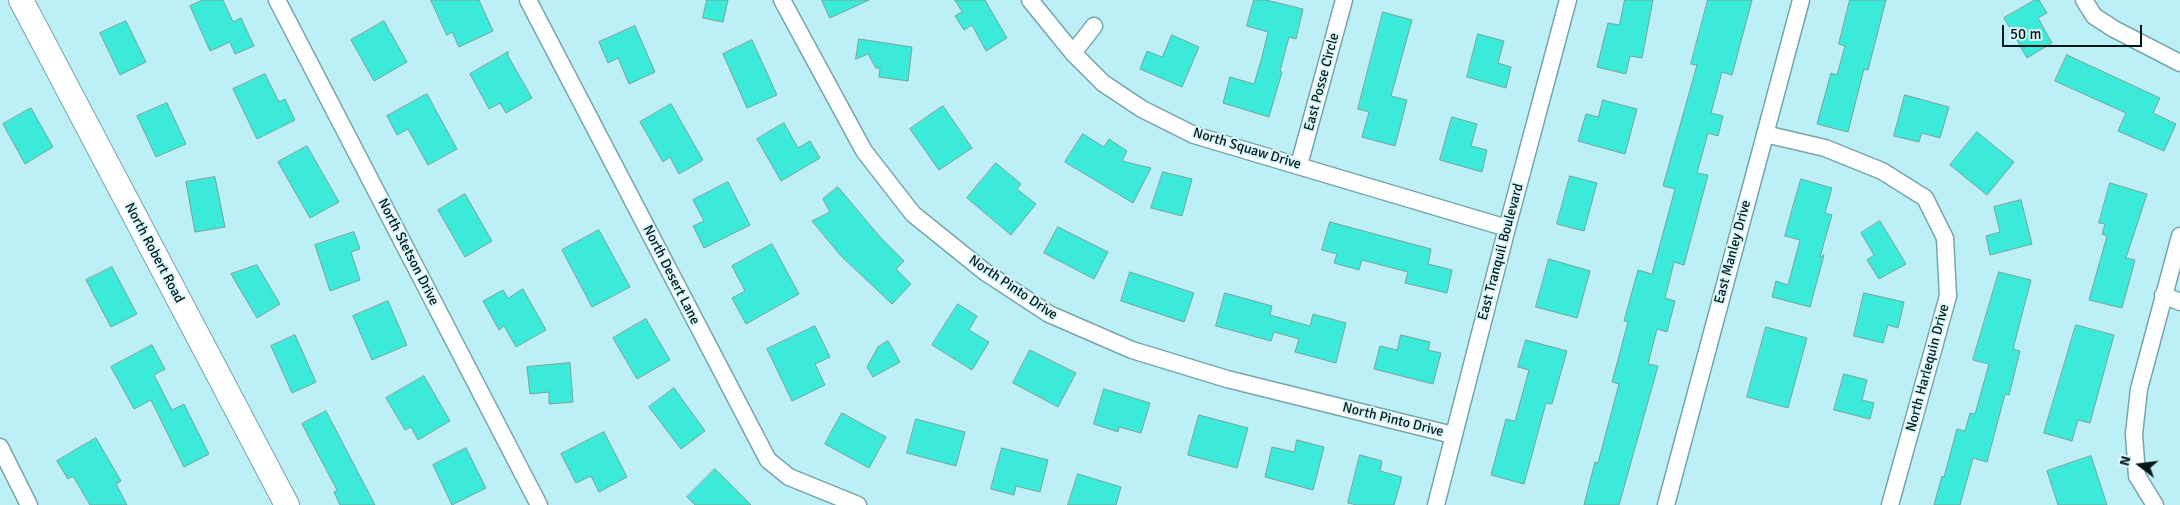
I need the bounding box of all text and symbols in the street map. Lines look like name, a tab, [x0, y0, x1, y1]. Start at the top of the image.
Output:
scale bar	[2005, 15, 2145, 47]
text: 50 m	[2010, 25, 2041, 43]
street label: East Posse Circle	[1301, 31, 1343, 133]
street label: North Squaw Drive	[1191, 125, 1303, 173]
street label: East Tranquil Boulevard	[1475, 182, 1527, 322]
street label: North Stetson Drive	[374, 196, 442, 308]
street label: East Manley Drive	[1711, 198, 1755, 306]
street label: North Robert Road	[121, 200, 187, 306]
street label: North Desert Lane	[639, 222, 703, 328]
street label: North Pinto Drive	[965, 252, 1061, 324]
street label: North Harlequin Drive	[1903, 302, 1953, 434]
street label: North Pinto Drive	[1341, 399, 1445, 441]
north arrow	[2115, 440, 2165, 490]
text: N	[2116, 454, 2135, 468]

